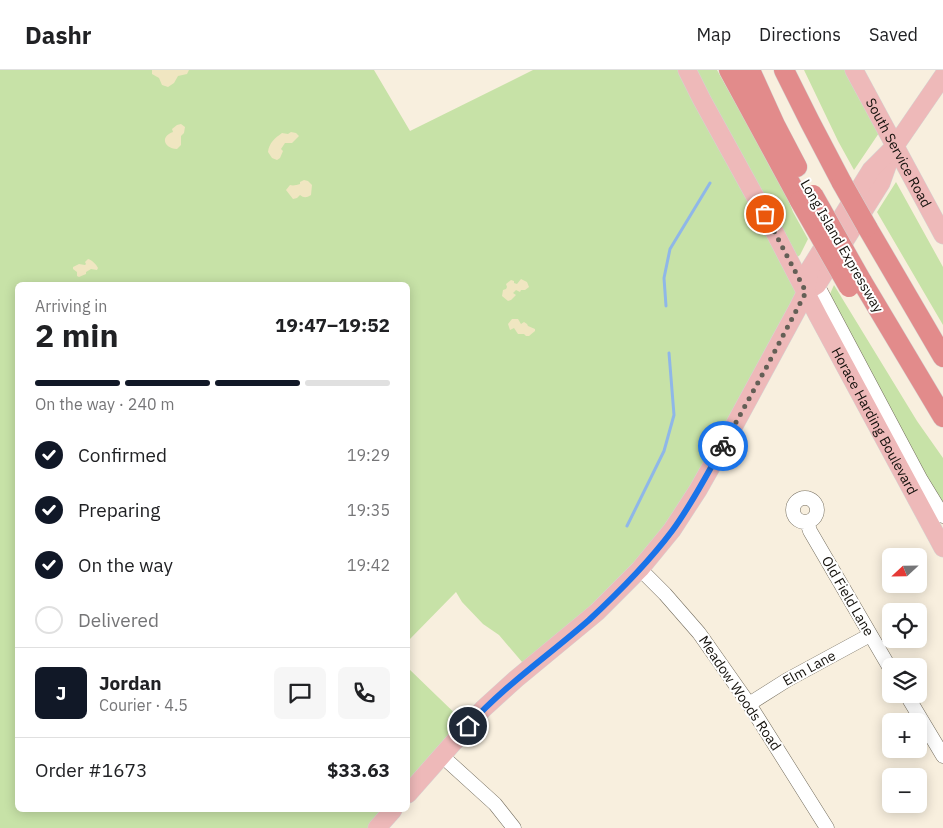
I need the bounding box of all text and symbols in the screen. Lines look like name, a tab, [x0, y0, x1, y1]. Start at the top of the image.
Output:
text: Dashr	[25, 19, 91, 51]
text: Map	[696, 23, 731, 46]
text: Directions	[759, 23, 841, 46]
text: Saved	[869, 23, 918, 46]
street label: South Service Road	[862, 95, 935, 211]
street label: Long Island Expressway	[796, 176, 888, 316]
pin	[744, 193, 786, 235]
icon: bag	[751, 200, 779, 228]
text: Arriving in	[35, 296, 107, 316]
text: 19:47–19:52	[275, 313, 390, 337]
text: 2 min	[35, 314, 119, 356]
street label: Horace Harding Boulevard	[828, 344, 922, 498]
text: On the way · 240 m	[35, 394, 174, 414]
courier	[698, 421, 748, 471]
icon: bike	[709, 432, 737, 460]
icon: check	[35, 441, 63, 469]
text: Confirmed	[78, 443, 167, 467]
text: 19:29	[347, 445, 390, 465]
icon: check	[35, 496, 63, 524]
text: Preparing	[78, 498, 160, 522]
text: 19:35	[347, 500, 390, 520]
north arrow	[882, 548, 928, 592]
map controls	[882, 548, 927, 813]
icon: check	[35, 551, 63, 579]
text: On the way	[78, 553, 173, 577]
street label: Old Field Lane	[818, 553, 878, 640]
text: 19:42	[347, 555, 390, 575]
button: locate	[882, 603, 927, 648]
text: Delivered	[78, 608, 159, 632]
street label: Meadow Woods Road	[695, 632, 785, 754]
street label: Elm Lane	[779, 646, 839, 690]
button: layers	[882, 658, 927, 703]
button: chat	[274, 667, 326, 719]
button: phone	[338, 667, 390, 719]
text: Jordan	[99, 671, 162, 695]
text: J	[56, 681, 66, 705]
text: Courier · 4.5	[99, 695, 188, 715]
pin	[447, 705, 489, 747]
icon: home	[454, 712, 482, 740]
button: +	[882, 713, 927, 758]
text: Order #1673	[35, 758, 147, 782]
text: $33.63	[327, 758, 390, 782]
button: −	[882, 768, 927, 813]

